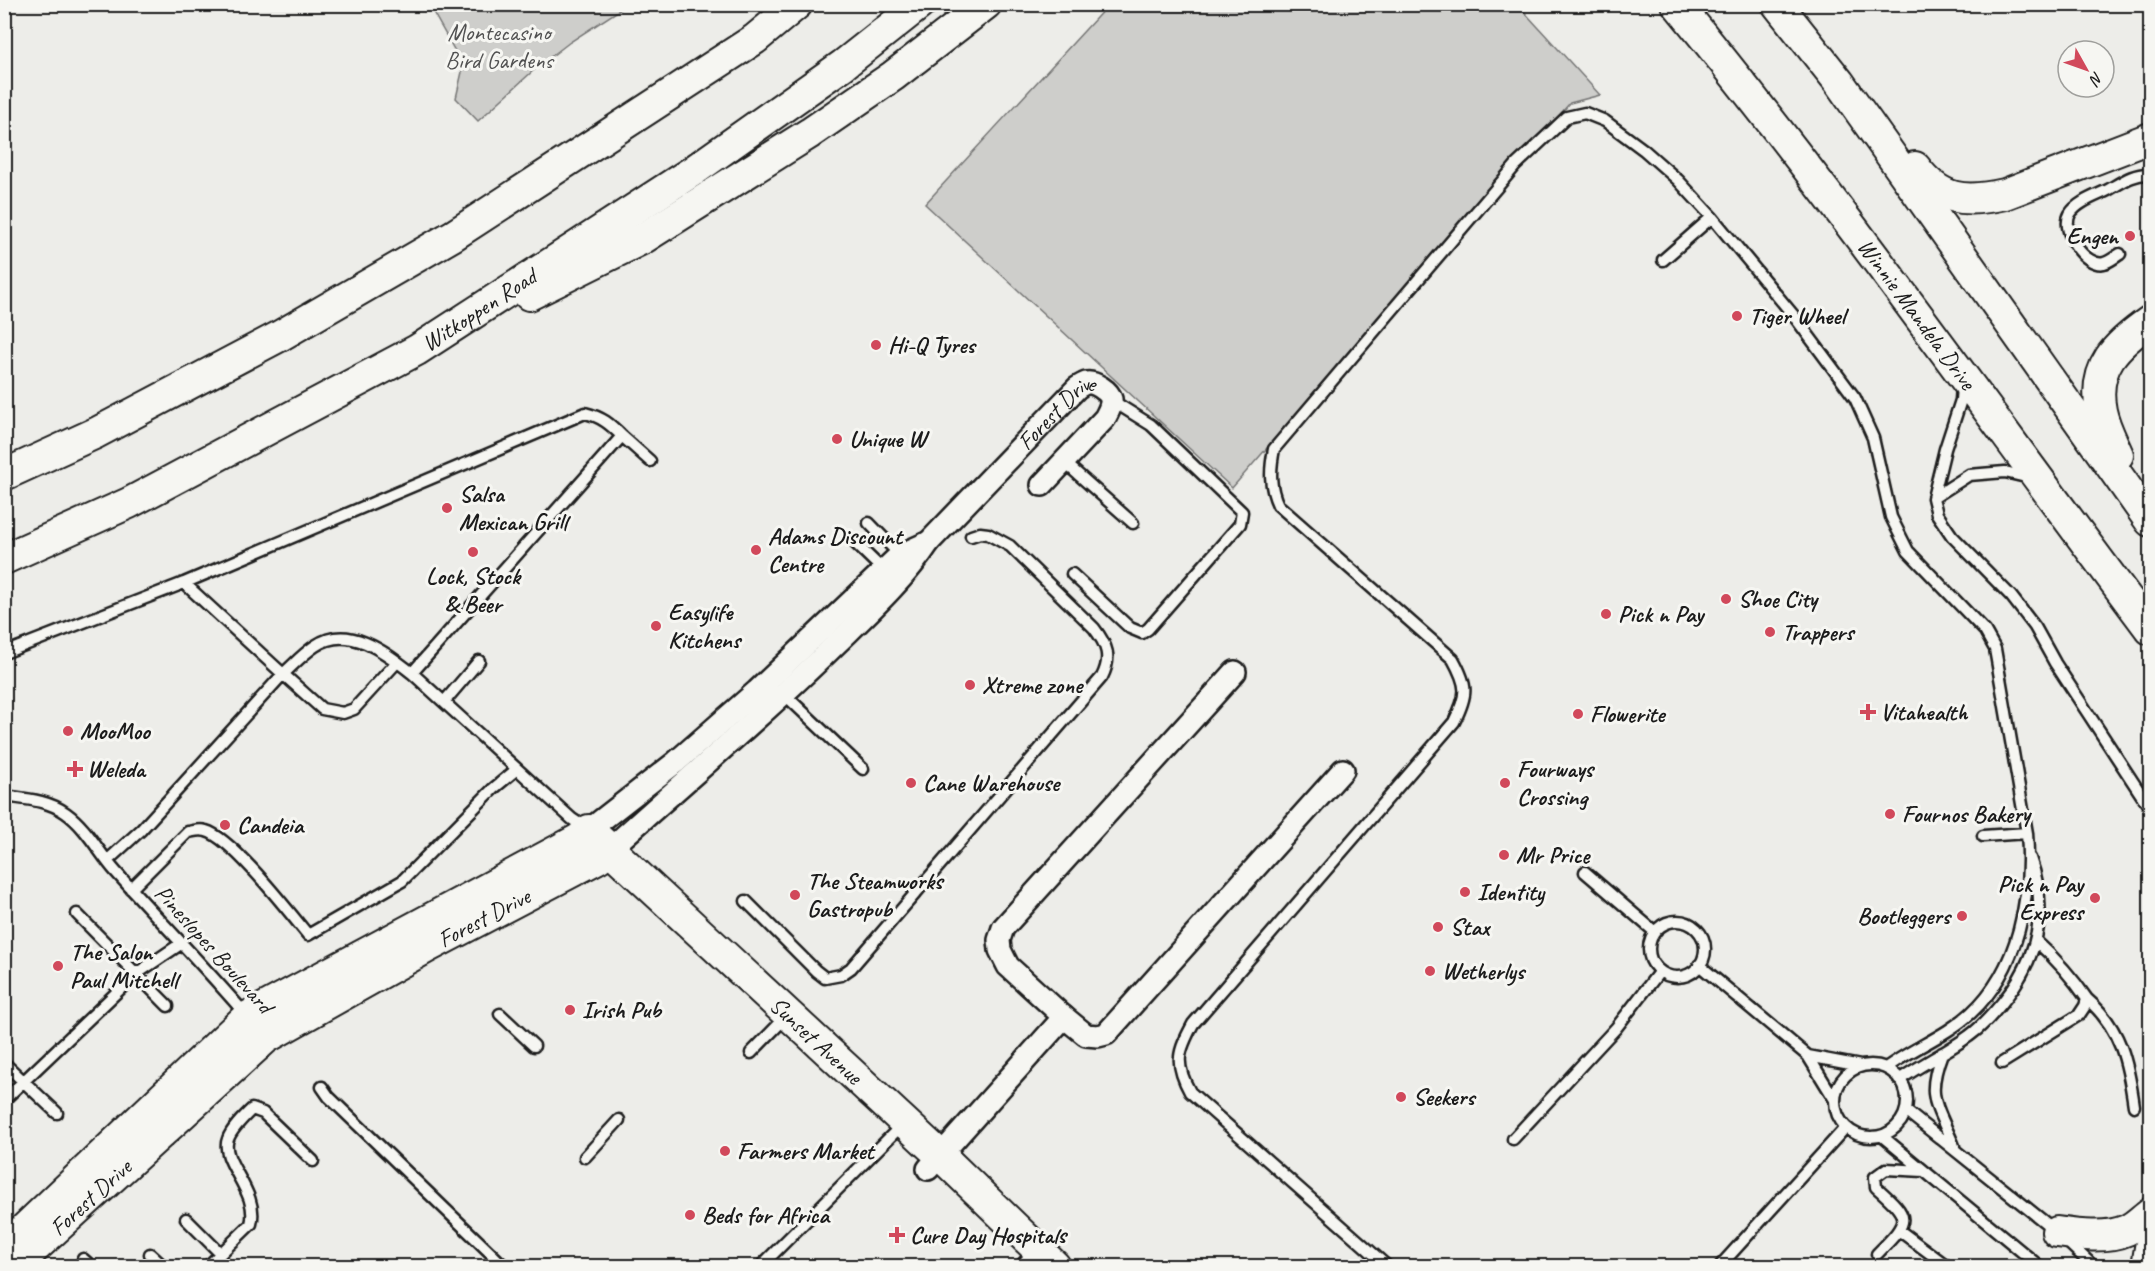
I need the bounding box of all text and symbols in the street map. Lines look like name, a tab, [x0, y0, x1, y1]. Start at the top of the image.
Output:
park label: Montecasino Bird Gardens	[445, 17, 555, 75]
north arrow	[2056, 39, 2116, 99]
text: N	[2084, 68, 2108, 91]
place label: Engen	[2066, 221, 2120, 251]
marker: Engen	[2123, 229, 2137, 243]
street label: Winnie Mandela Drive	[1851, 233, 1984, 397]
street label: Witkoppen Road	[416, 260, 545, 358]
place label: Tiger Wheel	[1749, 301, 1850, 331]
marker: Tiger Wheel	[1730, 309, 1744, 323]
place label: Hi-Q Tyres	[888, 330, 977, 360]
marker: Hi-Q Tyres	[869, 338, 883, 352]
street label: Forest Drive	[1011, 368, 1101, 456]
place label: Unique W	[849, 424, 930, 454]
marker: Unique W	[830, 432, 844, 446]
place label: Salsa Mexican Grill	[459, 479, 572, 537]
marker: Salsa Mexican Grill	[440, 501, 454, 515]
place label: Adams Discount Centre	[768, 521, 905, 579]
marker: Adams Discount Centre	[749, 543, 763, 557]
marker: Lock, Stock & Beer	[466, 545, 480, 559]
place label: Lock, Stock & Beer	[426, 561, 522, 619]
place label: Shoe City	[1738, 584, 1820, 614]
marker: Shoe City	[1719, 592, 1733, 606]
place label: Easylife Kitchens	[668, 597, 743, 655]
place label: Pick n Pay	[1618, 599, 1706, 629]
marker: Pick n Pay	[1599, 607, 1613, 621]
place label: Trappers	[1782, 617, 1856, 647]
marker: Easylife Kitchens	[649, 619, 663, 633]
marker: Trappers	[1763, 625, 1777, 639]
place label: Xtreme zone	[982, 670, 1084, 700]
marker: Xtreme zone	[963, 678, 977, 692]
place label: Vitahealth	[1880, 697, 1968, 727]
place label: Flowerite	[1590, 699, 1666, 729]
marker: Vitahealth	[1861, 705, 1875, 719]
marker: Flowerite	[1571, 707, 1585, 721]
place label: MooMoo	[80, 716, 152, 746]
marker: MooMoo	[61, 724, 75, 738]
place label: Weleda	[87, 754, 147, 784]
place label: Fourways Crossing	[1517, 754, 1596, 812]
marker: Weleda	[68, 762, 82, 776]
place label: Cane Warehouse	[923, 768, 1061, 798]
marker: Cane Warehouse	[904, 776, 918, 790]
marker: Fourways Crossing	[1498, 776, 1512, 790]
place label: Fournos Bakery	[1902, 799, 2033, 829]
marker: Fournos Bakery	[1883, 807, 1897, 821]
place label: Candeia	[237, 810, 306, 840]
marker: Candeia	[218, 818, 232, 832]
place label: Mr Price	[1516, 840, 1591, 870]
marker: Mr Price	[1497, 848, 1511, 862]
place label: The Steamworks Gastropub	[807, 866, 945, 924]
place label: Pick n Pay Express	[1998, 869, 2086, 927]
place label: Identity	[1477, 877, 1546, 907]
street label: Pineslopes Boulevard	[148, 878, 282, 1022]
street label: Forest Drive	[432, 880, 537, 954]
marker: Identity	[1458, 885, 1472, 899]
marker: The Steamworks Gastropub	[788, 888, 802, 902]
marker: Pick n Pay Express	[2088, 891, 2102, 905]
place label: Bootleggers	[1857, 901, 1953, 931]
marker: Bootleggers	[1955, 909, 1969, 923]
place label: Stax	[1450, 912, 1492, 942]
marker: Stax	[1431, 920, 1445, 934]
place label: The Salon Paul Mitchell	[70, 937, 182, 995]
place label: Wetherlys	[1442, 956, 1527, 986]
marker: The Salon Paul Mitchell	[51, 959, 65, 973]
marker: Wetherlys	[1423, 964, 1437, 978]
street label: Sunset Avenue	[763, 990, 870, 1092]
place label: Irish Pub	[582, 995, 663, 1025]
marker: Irish Pub	[563, 1003, 577, 1017]
place label: Seekers	[1413, 1082, 1477, 1112]
marker: Seekers	[1394, 1090, 1408, 1104]
place label: Farmers Market	[737, 1136, 877, 1166]
marker: Farmers Market	[718, 1144, 732, 1158]
street label: Forest Drive	[43, 1151, 139, 1242]
place label: Beds for Africa	[702, 1200, 831, 1230]
marker: Beds for Africa	[683, 1208, 697, 1222]
place label: Cure Day Hospitals	[910, 1220, 1069, 1250]
marker: Cure Day Hospitals	[888, 1226, 906, 1244]

